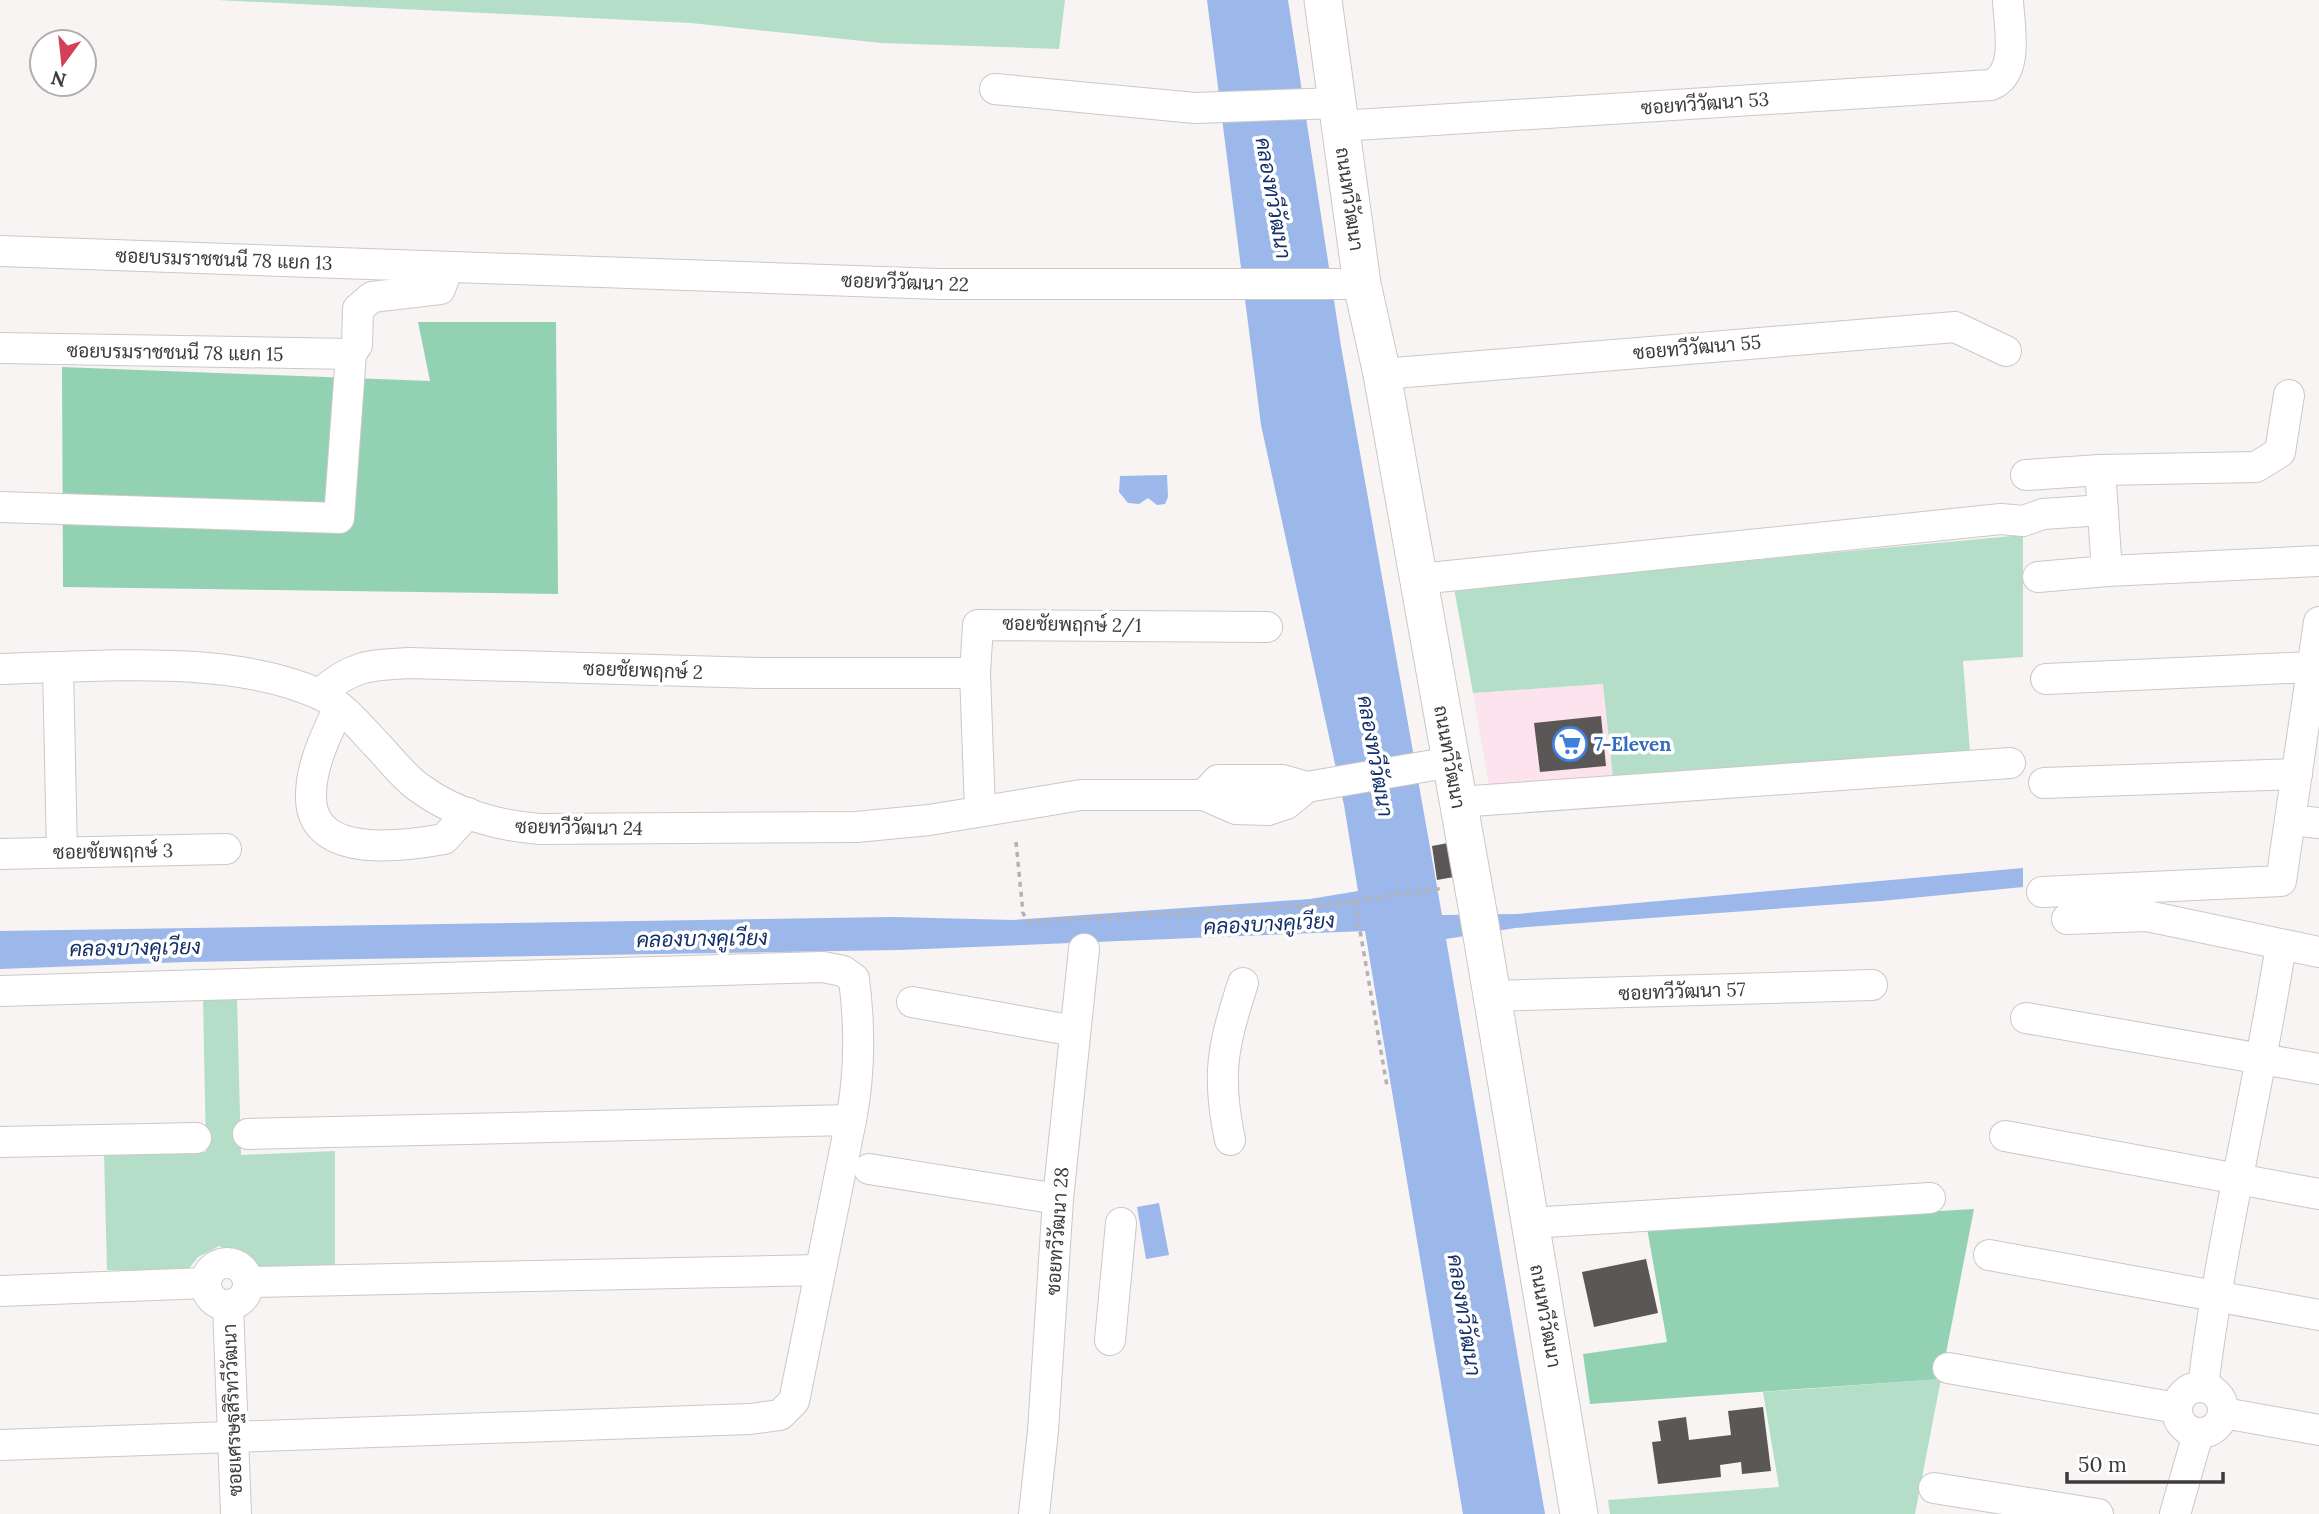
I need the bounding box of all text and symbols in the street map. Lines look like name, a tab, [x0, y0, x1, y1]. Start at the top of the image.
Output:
north arrow	[28, 28, 98, 98]
text: N	[48, 66, 69, 93]
street label: ซอยทวีวัฒนา 53	[1640, 87, 1770, 119]
water label: คลองทวีวัฒนา	[1250, 135, 1297, 261]
street label: ถนนทวีวัฒนา	[1331, 146, 1369, 252]
street label: ซอยบรมราชชนนี 78 แยก 13	[115, 243, 333, 275]
street label: ซอยทวีวัฒนา 22	[841, 268, 969, 296]
street label: ซอยทวีวัฒนา 55	[1632, 329, 1762, 365]
street label: ซอยบรมราชชนนี 78 แยก 15	[66, 338, 284, 366]
street label: ซอยชัยพฤกษ์ 2/1	[1002, 611, 1142, 638]
street label: ซอยชัยพฤกษ์ 2	[583, 656, 703, 684]
water label: คลองทวีวัฒนา	[1352, 693, 1399, 819]
street label: ถนนทวีวัฒนา	[1429, 704, 1471, 810]
supermarket icon: 7-Eleven	[1551, 725, 1589, 763]
place label: 7-Eleven	[1594, 732, 1671, 756]
street label: ซอยทวีวัฒนา 24	[515, 814, 643, 840]
street label: ซอยชัยพฤกษ์ 3	[53, 838, 173, 864]
water label: คลองบางคูเวียง	[1203, 907, 1335, 942]
water label: คลองบางคูเวียง	[636, 924, 768, 955]
water label: คลองบางคูเวียง	[69, 933, 201, 964]
street label: ซอยทวีวัฒนา 57	[1618, 977, 1746, 1005]
street label: ซอยทวีวัฒนา 28	[1041, 1166, 1073, 1296]
water label: คลองทวีวัฒนา	[1442, 1252, 1487, 1378]
street label: ถนนทวีวัฒนา	[1525, 1263, 1567, 1369]
street label: ซอยเศรษฐสิริทวีวัฒนา	[217, 1323, 248, 1497]
scale bar	[2067, 1440, 2223, 1484]
text: 50 m	[2078, 1451, 2127, 1478]

